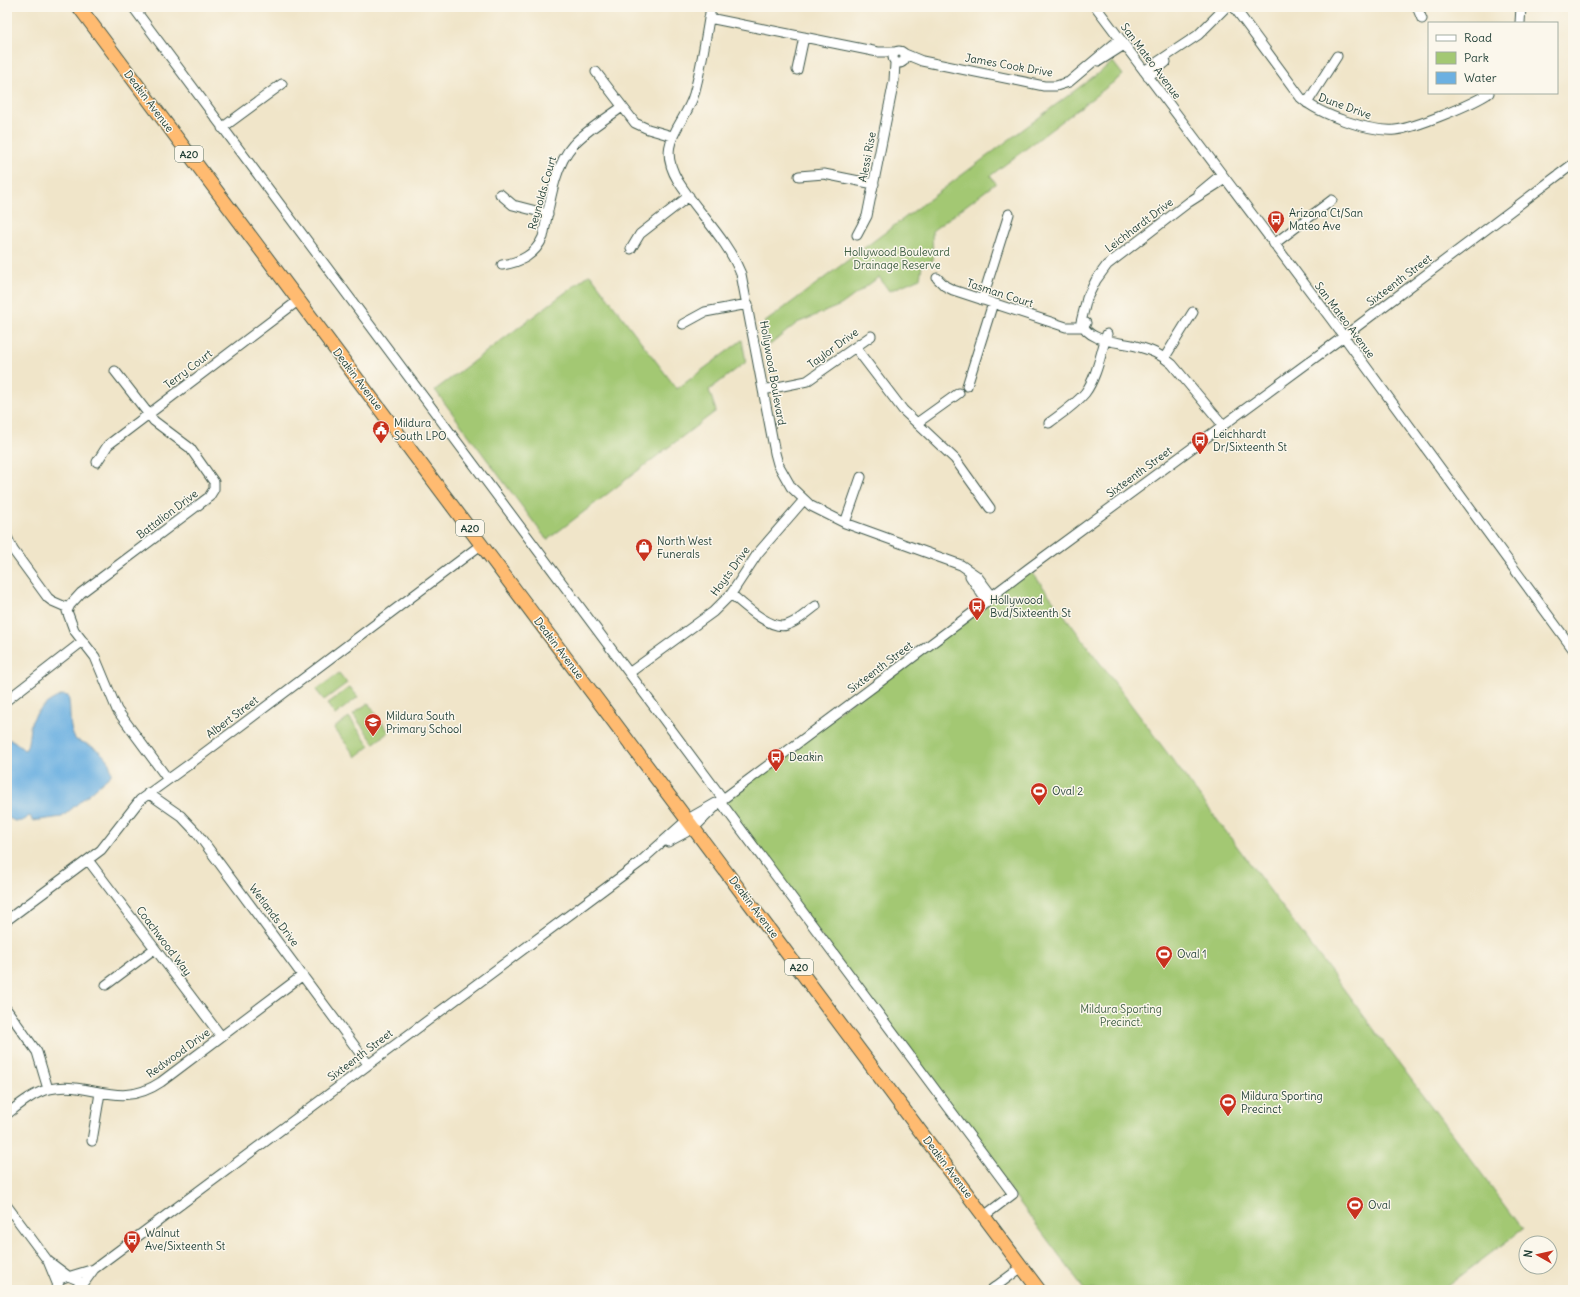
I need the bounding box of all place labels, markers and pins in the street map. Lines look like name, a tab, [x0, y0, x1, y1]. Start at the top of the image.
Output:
place label: Arizona Ct/San Mateo Ave	[1289, 206, 1363, 233]
bus stop icon: Arizona Ct/San Mateo Ave	[1266, 209, 1286, 234]
place label: Mildura South LPO	[394, 416, 447, 443]
public building icon: Mildura South LPO	[371, 419, 391, 444]
place label: Leichhardt Dr/Sixteenth St	[1213, 427, 1287, 454]
bus stop icon: Leichhardt Dr/Sixteenth St	[1190, 430, 1210, 455]
place label: North West Funerals	[657, 534, 712, 561]
shop icon: North West Funerals	[634, 537, 654, 562]
place label: Hollywood Bvd/Sixteenth St	[990, 593, 1071, 620]
bus stop icon: Hollywood Bvd/Sixteenth St	[967, 596, 987, 621]
place label: Mildura South Primary School	[386, 709, 462, 736]
school or university icon: Mildura South Primary School	[363, 712, 383, 737]
bus stop icon: Deakin	[766, 747, 786, 772]
place label: Deakin	[789, 750, 823, 764]
sports icon: Oval 2	[1029, 781, 1049, 806]
place label: Oval 2	[1052, 784, 1083, 798]
sports icon: Oval 1	[1154, 944, 1174, 969]
place label: Oval 1	[1177, 947, 1207, 961]
place label: Mildura Sporting Precinct	[1241, 1089, 1323, 1116]
sports icon: Mildura Sporting Precinct	[1218, 1092, 1238, 1117]
sports icon: Oval	[1345, 1195, 1365, 1220]
place label: Oval	[1368, 1198, 1391, 1212]
place label: Walnut Ave/Sixteenth St	[145, 1226, 226, 1253]
bus stop icon: Walnut Ave/Sixteenth St	[122, 1229, 142, 1254]

